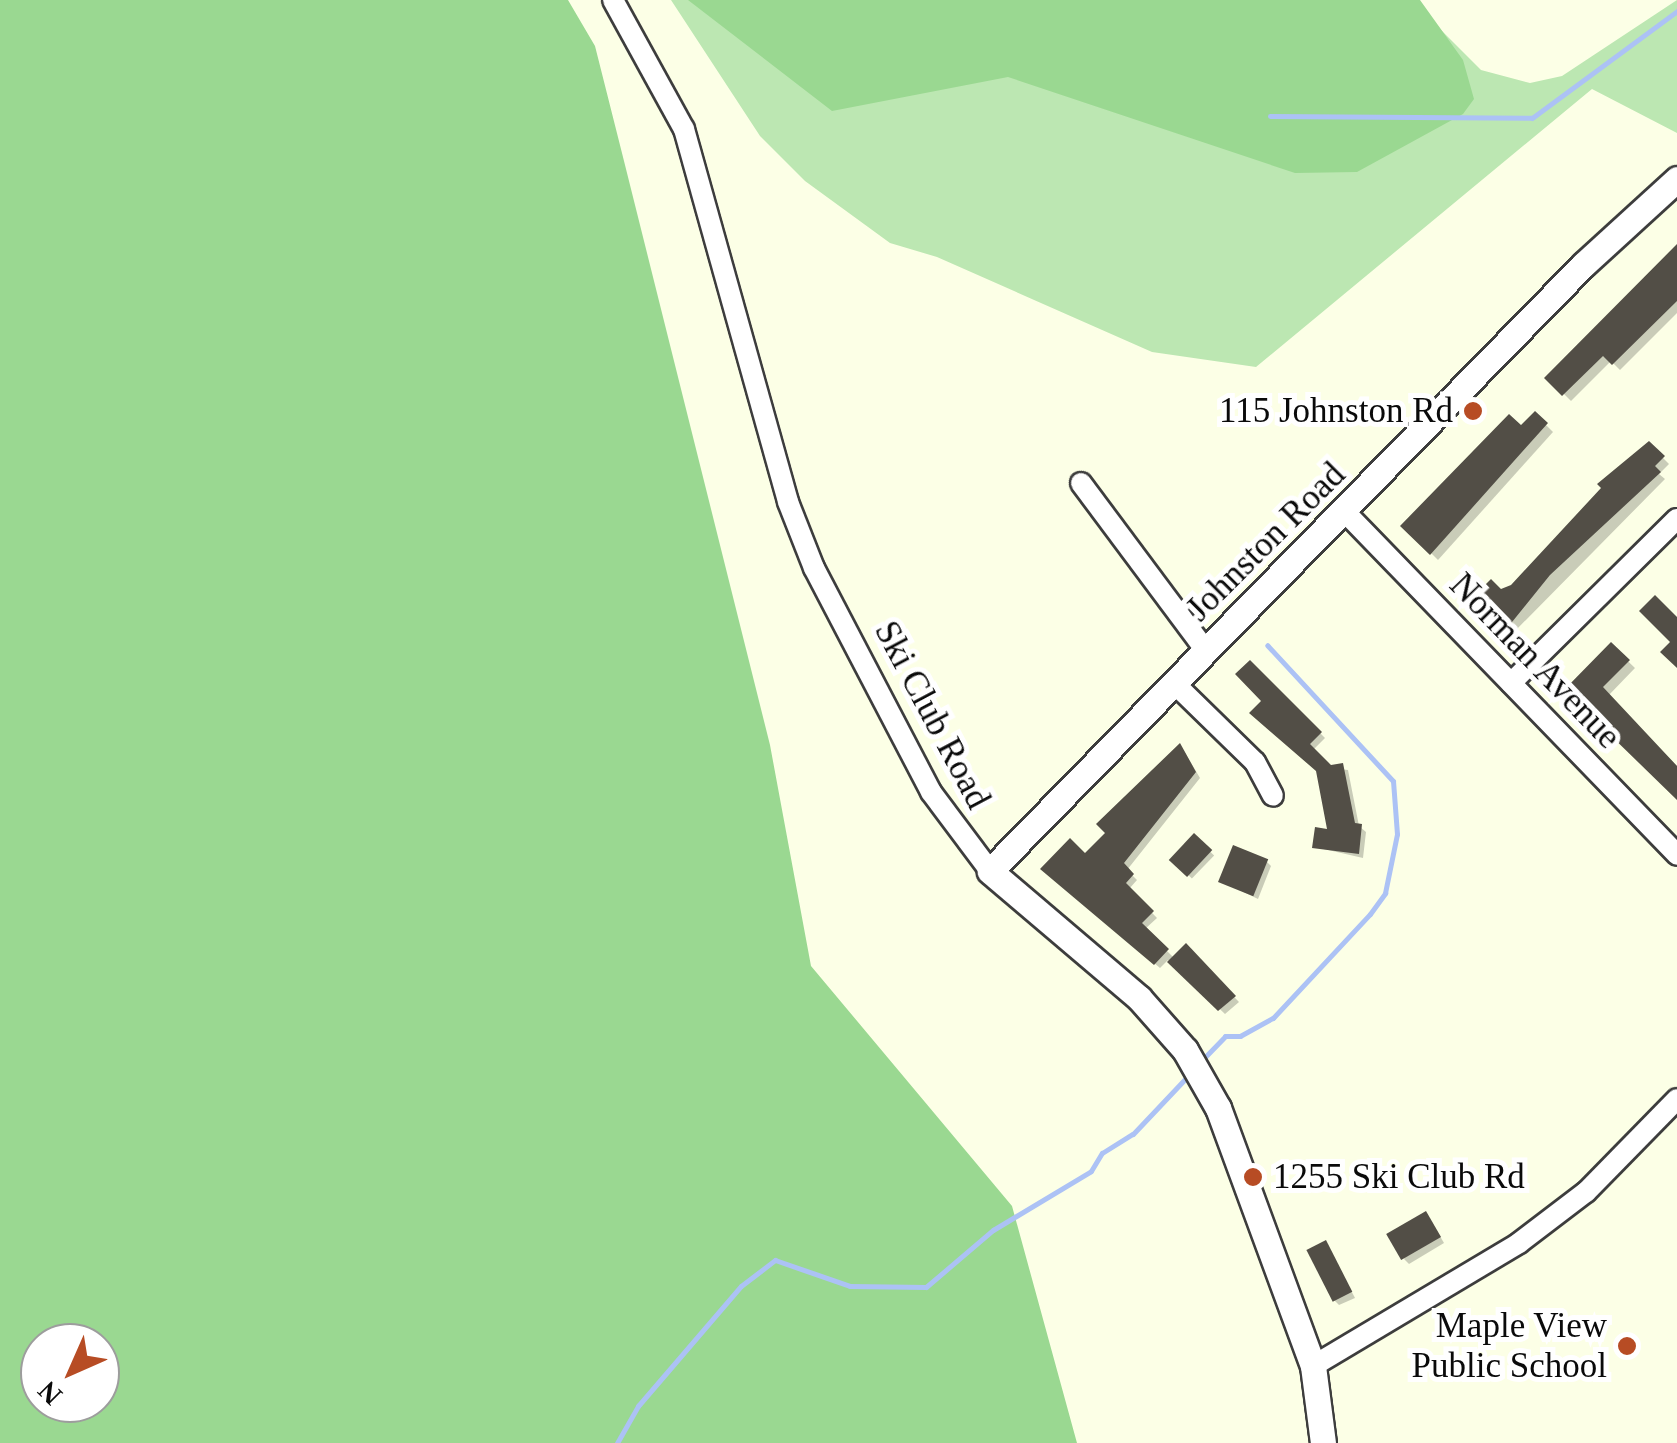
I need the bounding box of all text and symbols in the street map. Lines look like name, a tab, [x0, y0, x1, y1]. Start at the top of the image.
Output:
place label: 115 Johnston Rd	[1219, 390, 1453, 432]
marker: 115 Johnston Rd	[1462, 400, 1484, 422]
street label: Johnston Road	[1178, 454, 1354, 630]
street label: Norman Avenue	[1440, 564, 1630, 758]
street label: Ski Club Road	[865, 614, 999, 816]
place label: 1255 Ski Club Rd	[1273, 1156, 1525, 1198]
marker: 1255 Ski Club Rd	[1242, 1166, 1264, 1188]
place label: Maple View Public School	[1412, 1305, 1607, 1387]
north arrow	[20, 1323, 120, 1423]
marker: Maple View Public School	[1616, 1335, 1638, 1357]
text: N	[32, 1375, 68, 1411]

